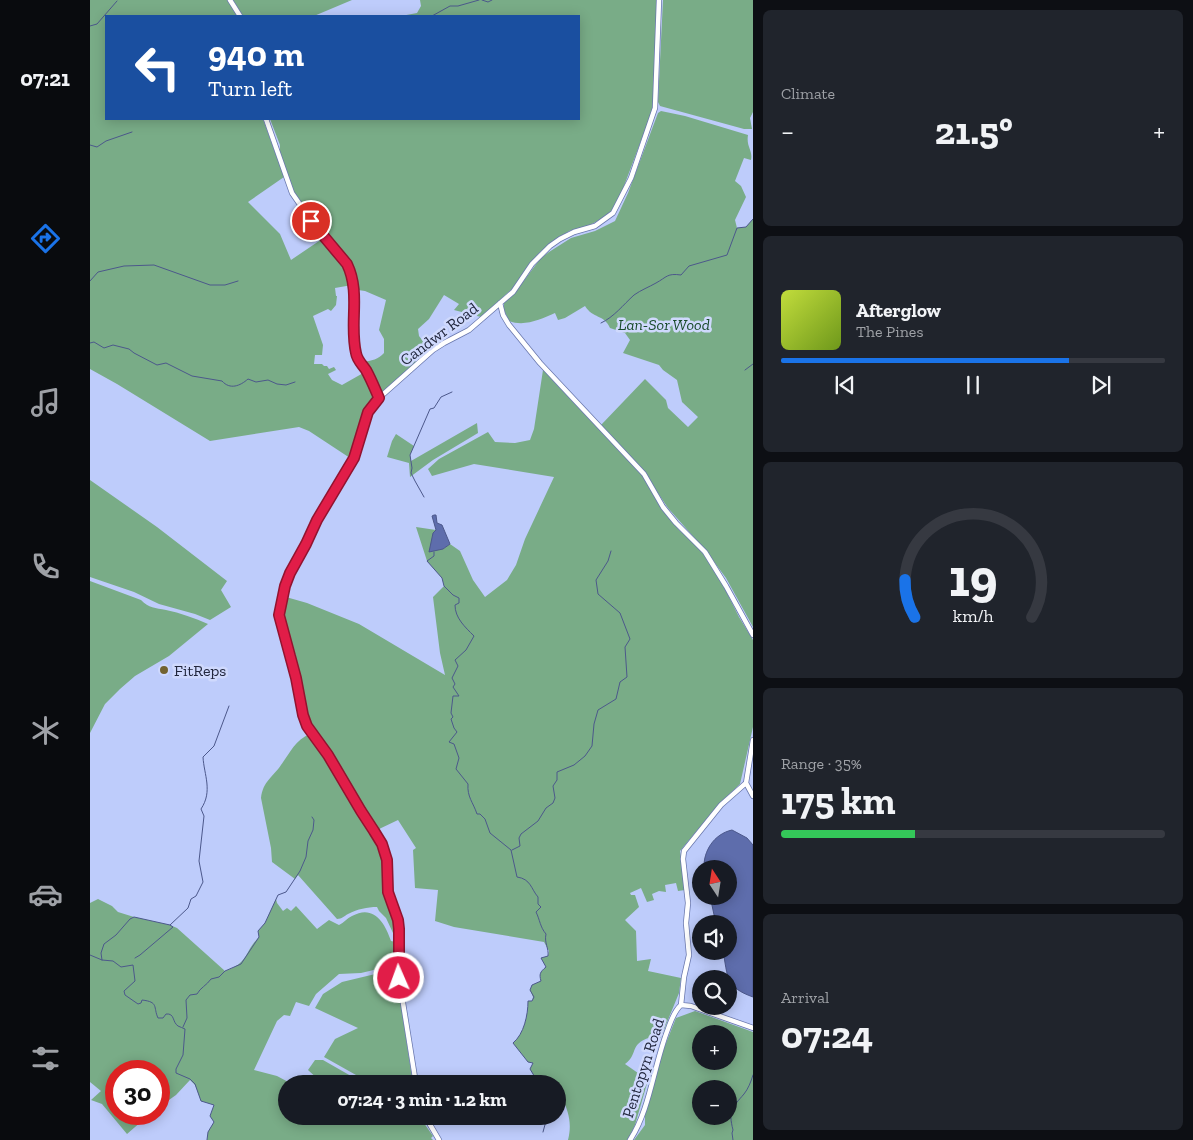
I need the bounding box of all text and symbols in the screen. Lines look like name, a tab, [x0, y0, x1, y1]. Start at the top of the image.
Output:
text: 940 m	[208, 33, 304, 75]
icon: left	[125, 35, 190, 100]
text: 07:21	[20, 65, 70, 92]
text: Turn left	[208, 75, 292, 102]
text: Climate	[781, 84, 835, 103]
text: 21.5°	[935, 108, 1013, 154]
text: −	[781, 115, 794, 148]
text: +	[1153, 115, 1165, 148]
pin	[290, 200, 332, 242]
icon: arrive	[297, 207, 325, 235]
icon: directions	[28, 221, 63, 256]
street label: Candwr Road	[396, 298, 482, 369]
text: Afterglow	[856, 299, 941, 322]
park label: Lan-Sor Wood	[618, 315, 710, 334]
text: The Pines	[856, 322, 923, 341]
icon: previous	[831, 371, 859, 399]
icon: pause	[959, 371, 987, 399]
icon: next	[1087, 371, 1115, 399]
icon: music	[28, 385, 63, 420]
text: 19	[949, 547, 997, 609]
icon: phone	[28, 549, 63, 584]
text: km/h	[953, 605, 993, 627]
place label: FitReps	[174, 661, 226, 680]
marker: FitReps	[158, 664, 170, 676]
icon: climate	[28, 713, 63, 748]
text: Range · 35%	[781, 754, 862, 773]
text: 175 km	[781, 778, 896, 824]
north arrow	[692, 860, 738, 905]
map controls	[692, 860, 737, 1125]
icon: car	[28, 877, 63, 912]
button: sound	[692, 915, 737, 960]
position arrow	[372, 951, 424, 1003]
button: search	[692, 970, 737, 1015]
text: Arrival	[781, 988, 829, 1007]
text: 07:24	[781, 1012, 873, 1058]
street label: Pentopyn Road	[618, 1016, 668, 1120]
button: +	[692, 1025, 737, 1070]
icon: filters	[28, 1041, 63, 1076]
speed limit sign: 30	[105, 1060, 170, 1125]
button: −	[692, 1080, 737, 1125]
text: 07:24 · 3 min · 1.2 km	[337, 1088, 507, 1111]

